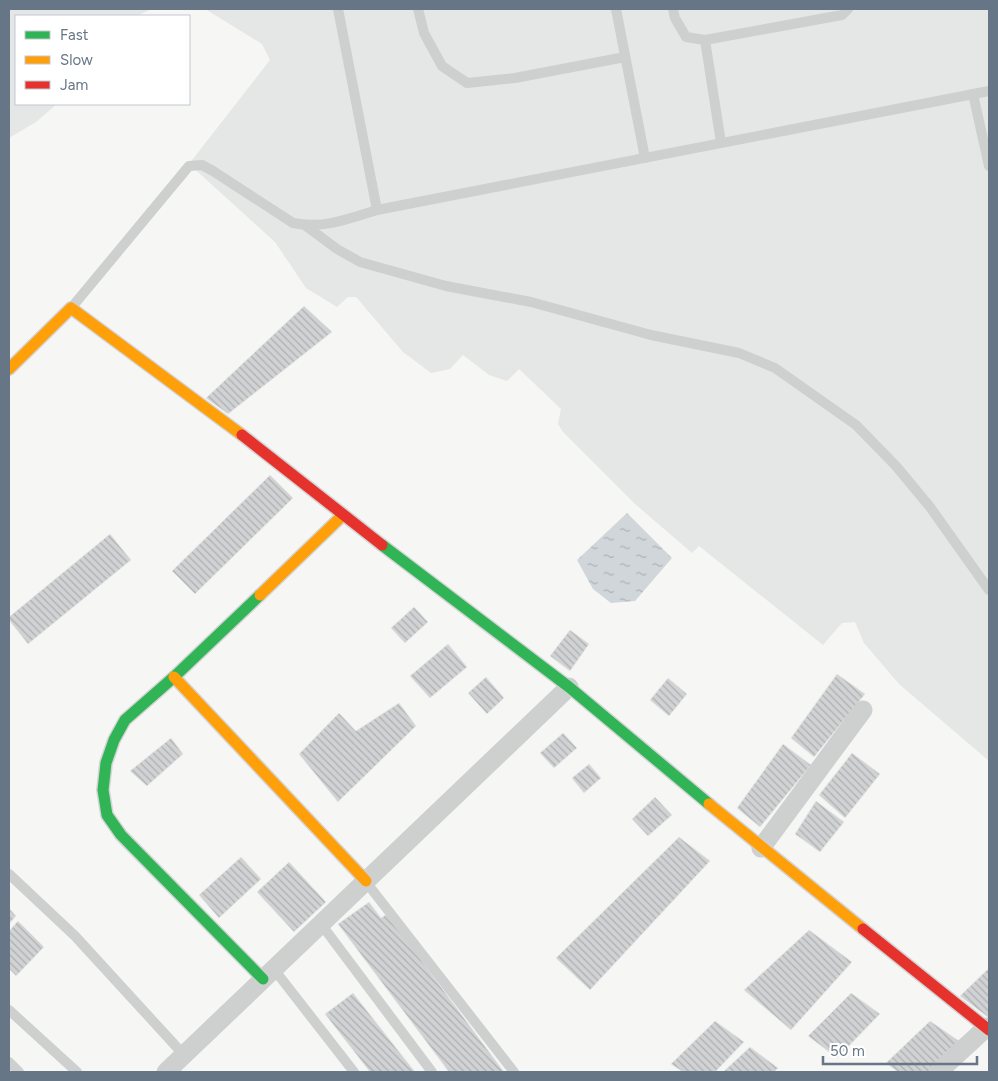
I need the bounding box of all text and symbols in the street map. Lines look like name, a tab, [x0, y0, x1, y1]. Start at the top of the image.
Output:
legend	[15, 15, 190, 105]
text: Fast	[60, 26, 89, 44]
text: Slow	[60, 51, 93, 69]
text: Jam	[60, 76, 88, 94]
scale bar	[823, 1034, 977, 1066]
text: 50 m	[830, 1042, 865, 1060]

